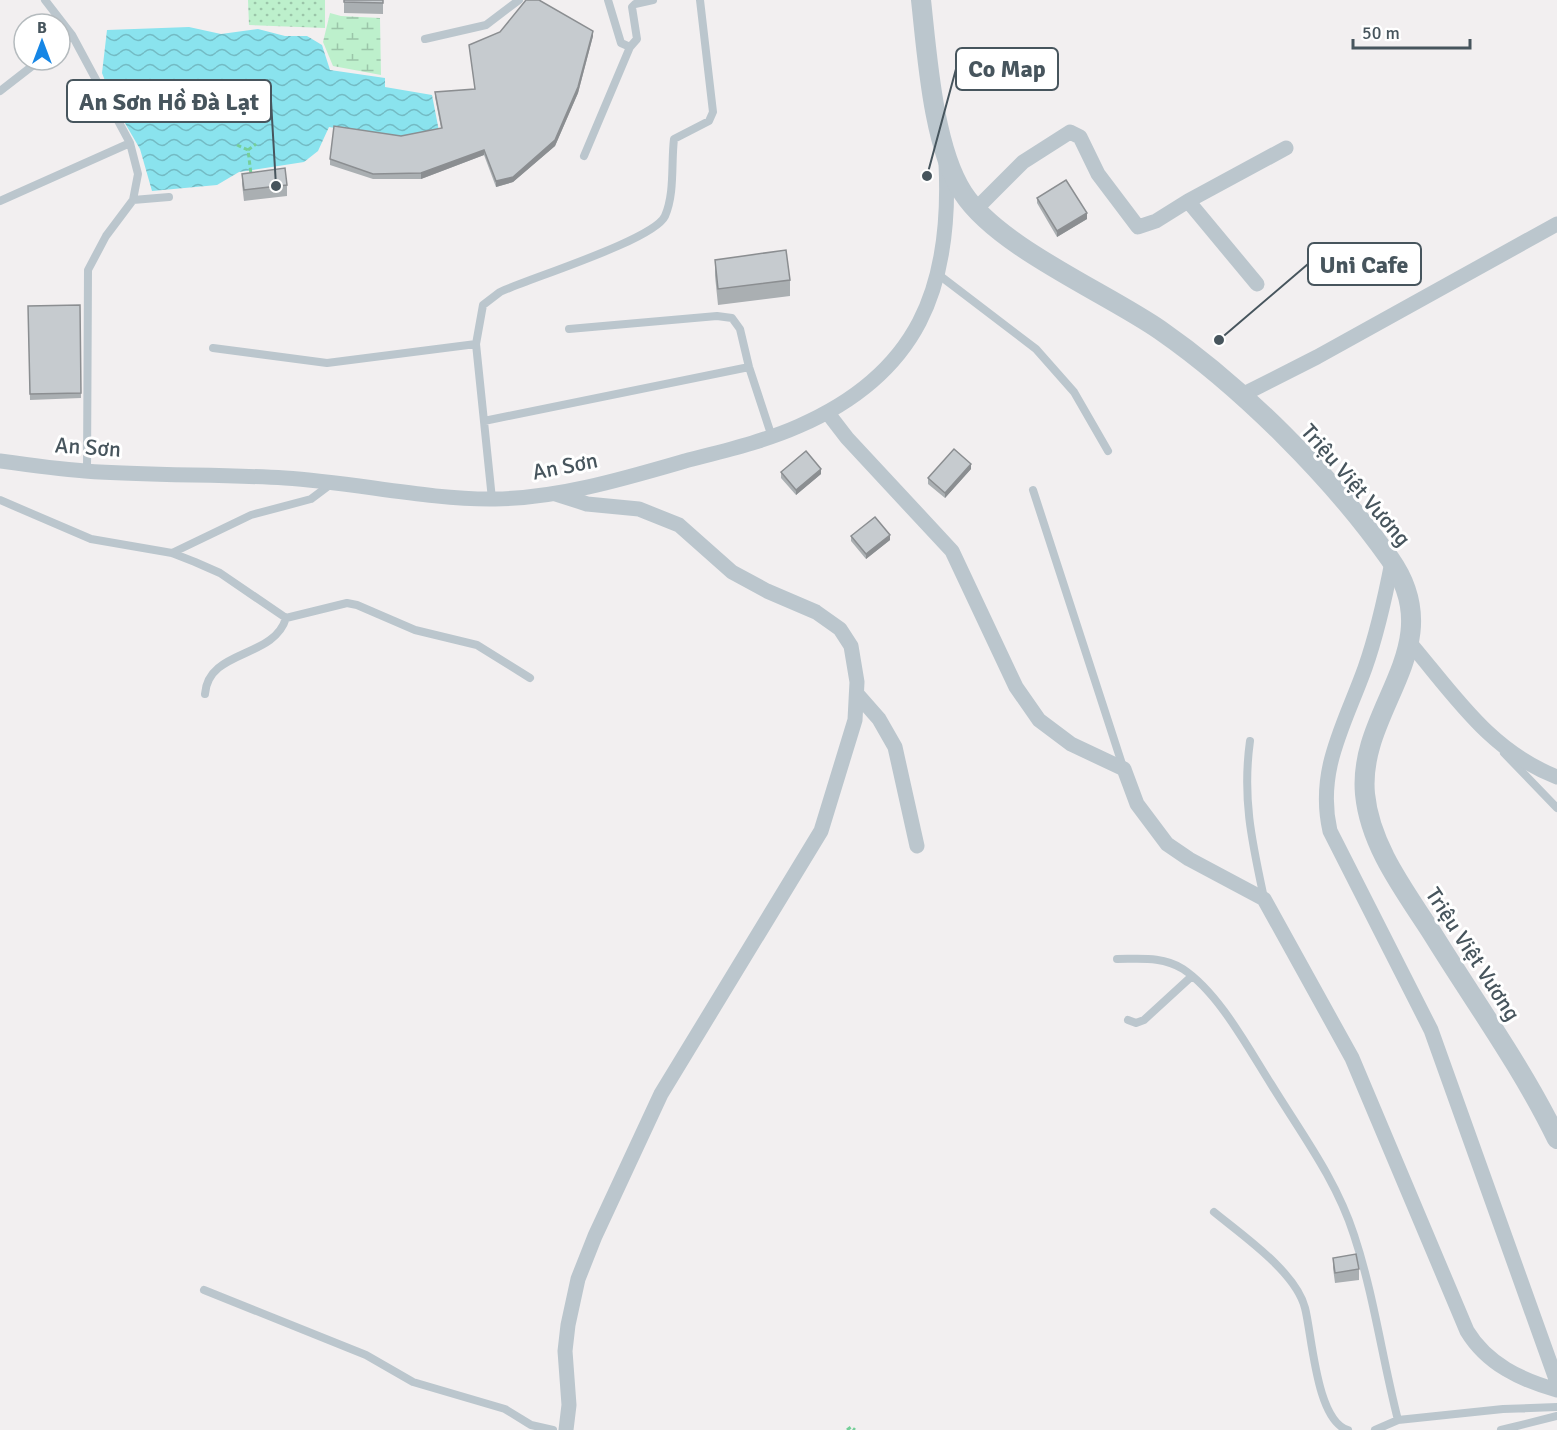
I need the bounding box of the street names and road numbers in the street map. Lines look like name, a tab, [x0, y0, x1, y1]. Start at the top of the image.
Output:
street label: Triệu Việt Vương	[1295, 418, 1417, 552]
street label: An Sơn	[54, 431, 122, 463]
street label: An Sơn	[530, 446, 600, 486]
street label: Triệu Việt Vương	[1420, 882, 1526, 1026]

